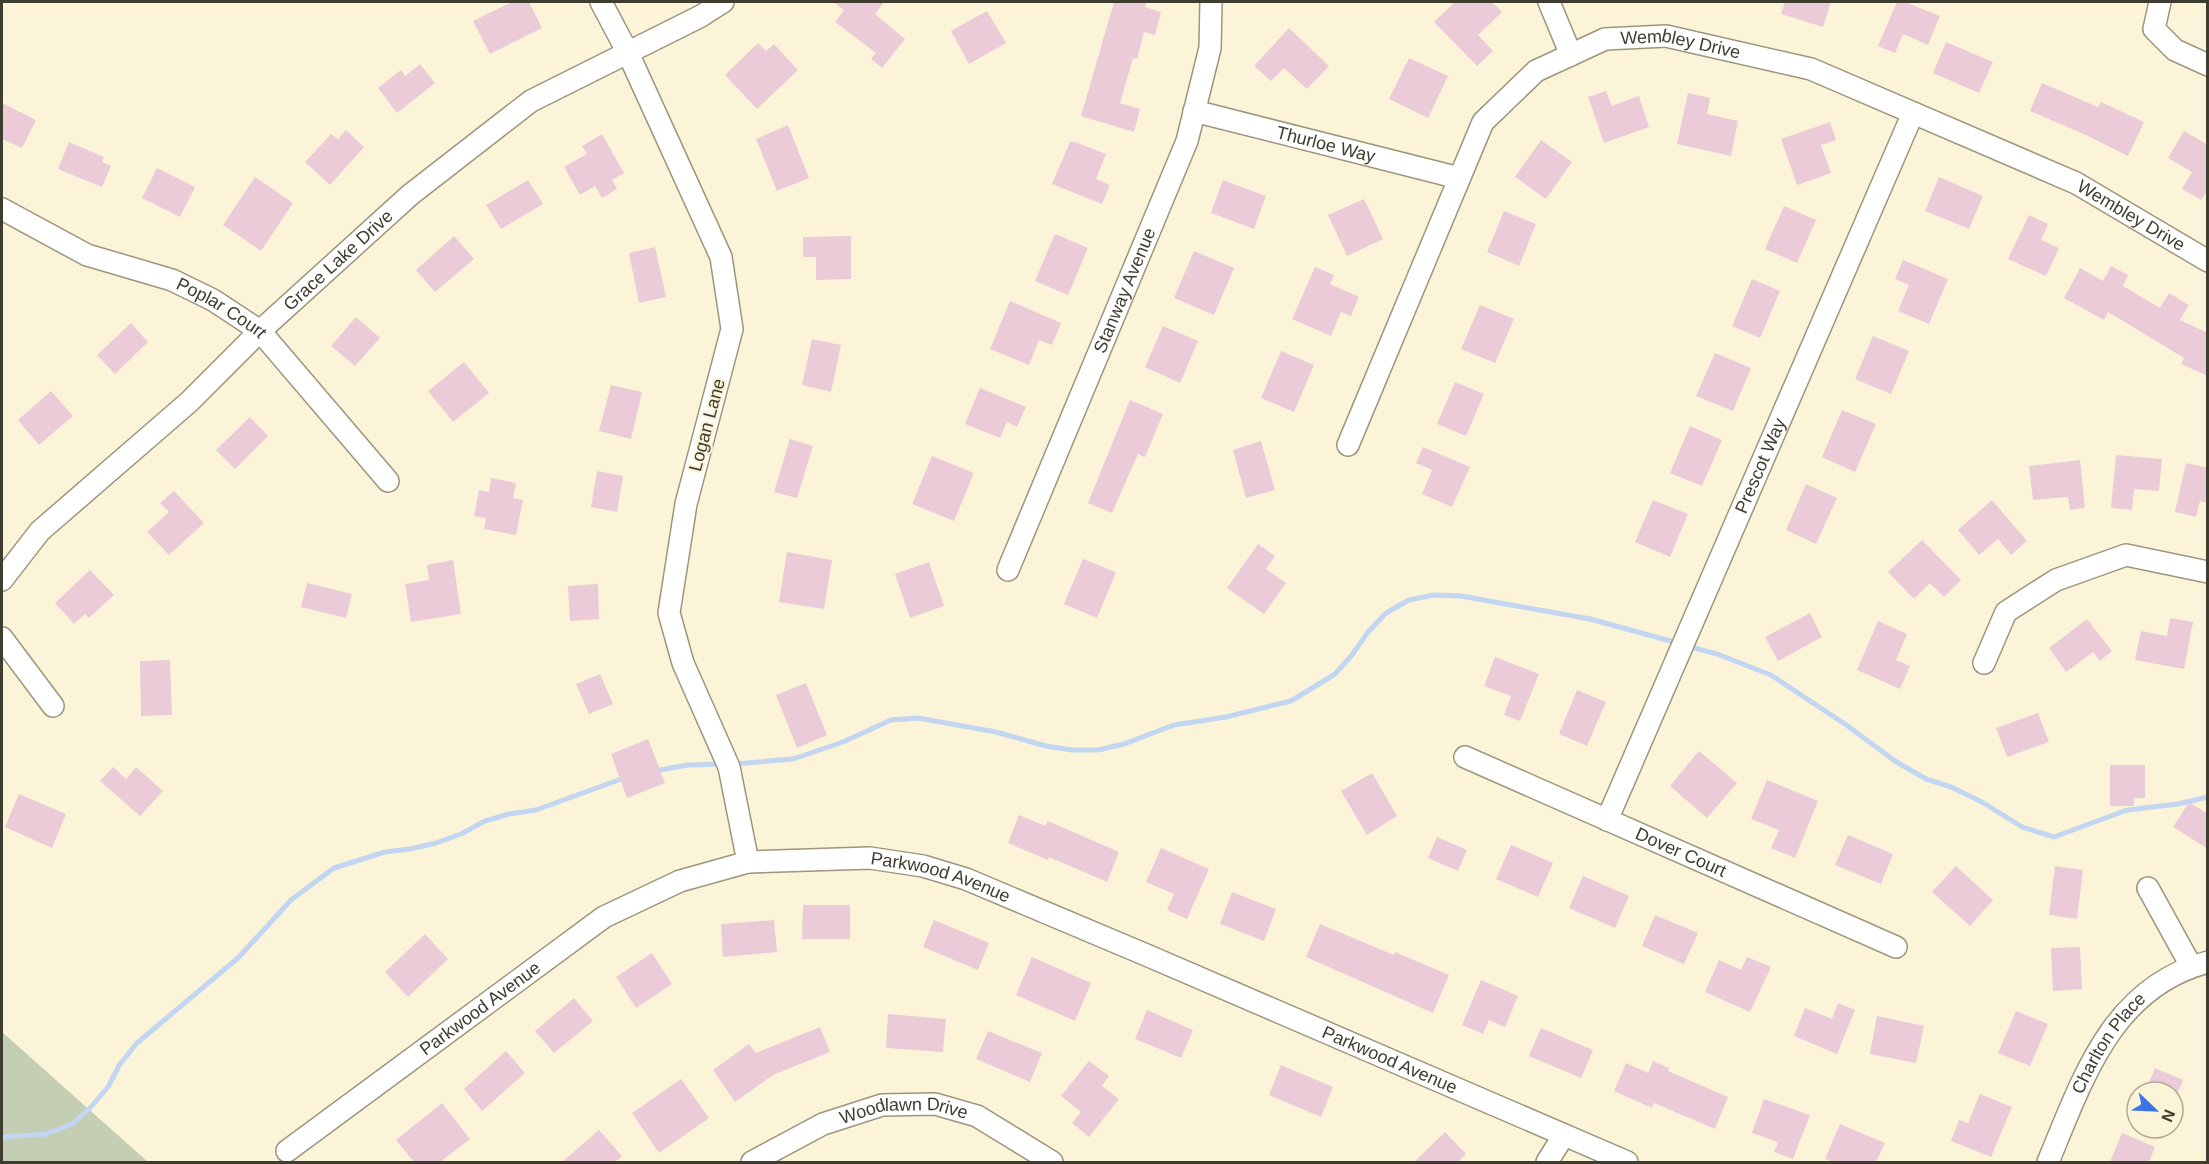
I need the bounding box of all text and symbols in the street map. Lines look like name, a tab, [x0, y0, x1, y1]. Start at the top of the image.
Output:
street label: Wembley Drive	[1620, 25, 1742, 63]
street label: Thurloe Way	[1274, 122, 1377, 166]
street label: Wembley Drive	[2074, 176, 2189, 255]
street label: Grace Lake Drive	[280, 206, 397, 315]
street label: Stanway Avenue	[1090, 225, 1160, 356]
street label: Poplar Court	[173, 274, 271, 342]
street label: Logan Lane	[685, 376, 729, 474]
street label: Prescot Way	[1731, 415, 1790, 516]
street label: Dover Court	[1632, 823, 1729, 881]
street label: Parkwood Avenue	[869, 848, 1013, 907]
street label: Parkwood Avenue	[416, 957, 544, 1060]
street label: Charlton Place	[2068, 988, 2149, 1097]
street label: Parkwood Avenue	[1319, 1022, 1460, 1098]
north arrow	[2125, 1080, 2185, 1140]
street label: Woodlawn Drive	[837, 1094, 970, 1128]
text: N	[2158, 1107, 2178, 1124]

